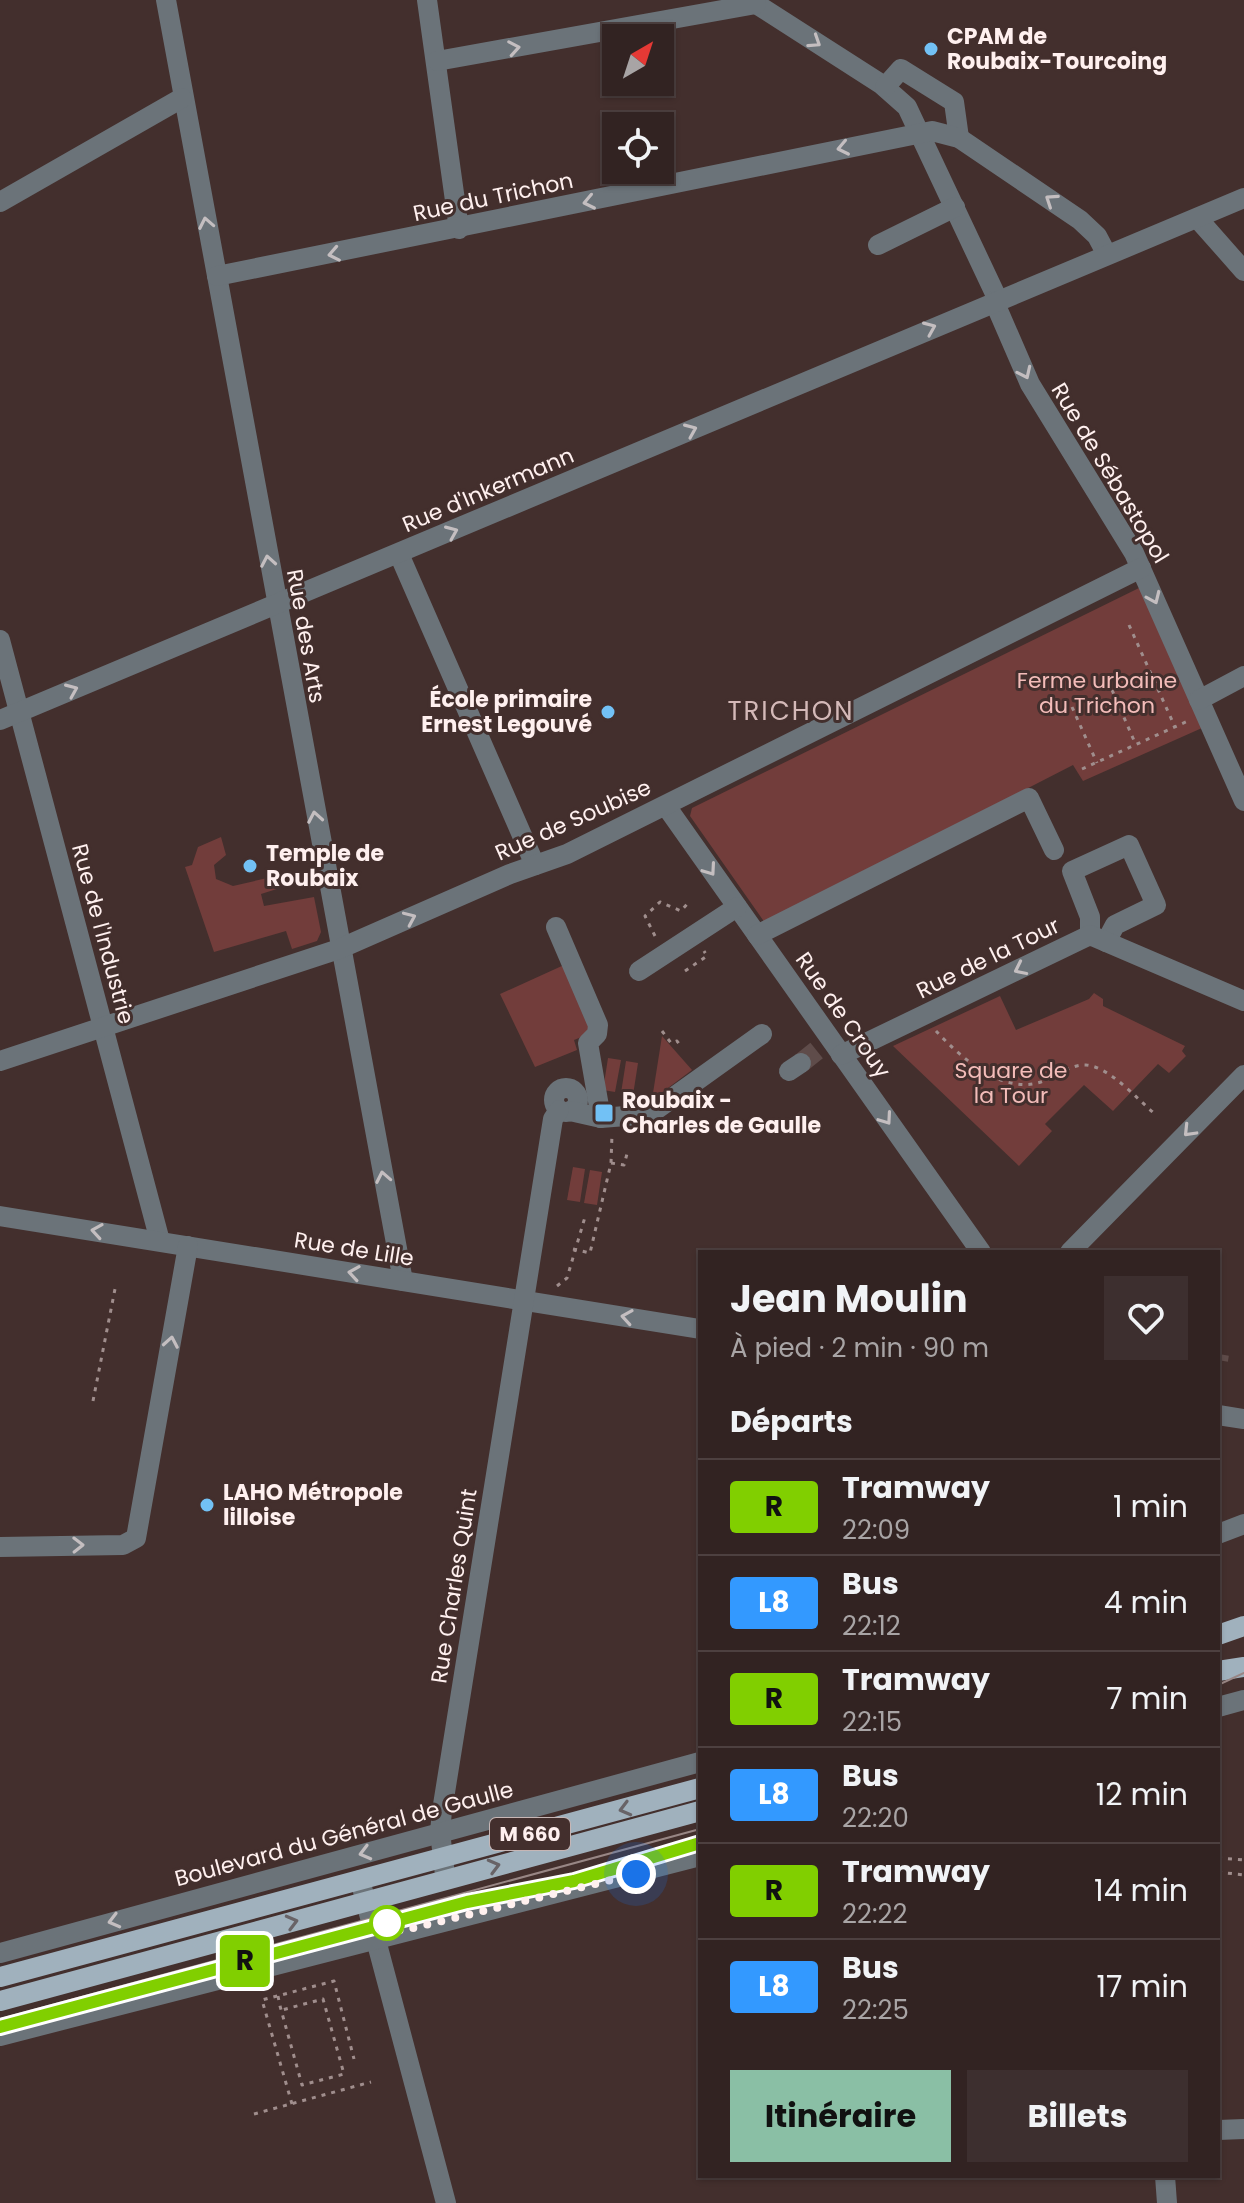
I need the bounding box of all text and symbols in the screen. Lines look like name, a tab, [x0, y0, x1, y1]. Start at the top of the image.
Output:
place label: CPAM de Roubaix-Tourcoing	[947, 21, 1167, 77]
north arrow	[602, 24, 674, 96]
map controls	[602, 24, 674, 184]
one-way arrow	[807, 32, 821, 47]
one-way arrow	[507, 40, 521, 57]
marker: CPAM de Roubaix-Tourcoing	[922, 40, 940, 58]
button: locate	[602, 112, 674, 184]
one-way arrow	[837, 139, 851, 156]
street label: Rue du Trichon	[410, 165, 576, 229]
one-way arrow	[582, 192, 596, 209]
one-way arrow	[1045, 195, 1060, 210]
one-way arrow	[198, 216, 215, 230]
one-way arrow	[328, 244, 341, 261]
one-way arrow	[922, 322, 936, 338]
one-way arrow	[1015, 364, 1031, 379]
street label: Rue de Sébastopol	[1044, 377, 1176, 569]
one-way arrow	[683, 423, 697, 439]
street label: Rue d'Inkermann	[397, 440, 579, 540]
one-way arrow	[444, 525, 458, 541]
one-way arrow	[260, 554, 277, 568]
street label: Rue des Arts	[279, 567, 333, 705]
one-way arrow	[1145, 590, 1161, 604]
park label: Ferme urbaine du Trichon	[1017, 665, 1177, 721]
one-way arrow	[64, 683, 78, 699]
place label: École primaire Ernest Legouvé	[421, 684, 592, 740]
district label: TRICHON	[727, 693, 855, 729]
marker: École primaire Ernest Legouvé	[599, 703, 617, 721]
street label: Rue de Soubise	[490, 772, 656, 868]
one-way arrow	[307, 810, 324, 824]
place label: Temple de Roubaix	[266, 838, 384, 894]
street label: Rue de l'Industrie	[64, 840, 142, 1028]
marker: Temple de Roubaix	[241, 857, 259, 875]
one-way arrow	[700, 861, 715, 875]
street label: Rue de la Tour	[911, 910, 1065, 1006]
one-way arrow	[402, 911, 416, 927]
street label: Rue de Crouy	[788, 946, 898, 1085]
one-way arrow	[1013, 959, 1028, 975]
park label: Square de la Tour	[955, 1055, 1067, 1111]
place label: Roubaix - Charles de Gaulle	[622, 1085, 821, 1141]
marker: Roubaix - Charles de Gaulle	[593, 1102, 615, 1124]
one-way arrow	[877, 1110, 891, 1124]
one-way arrow	[1184, 1122, 1199, 1136]
one-way arrow	[375, 1170, 392, 1184]
one-way arrow	[90, 1223, 104, 1240]
street label: Rue de Lille	[292, 1224, 416, 1274]
one-way arrow	[347, 1265, 361, 1282]
text: Jean Moulin	[730, 1272, 968, 1325]
button: heart	[1104, 1276, 1188, 1360]
one-way arrow	[620, 1309, 634, 1326]
text: À pied · 2 min · 90 m	[730, 1330, 989, 1366]
one-way arrow	[162, 1335, 179, 1348]
text: Départs	[730, 1400, 853, 1443]
text: Tramway	[842, 1466, 990, 1509]
place label: LAHO Métropole lilloise	[223, 1477, 403, 1533]
text: 1 min	[1113, 1485, 1188, 1528]
street label: Rue Charles Quint	[423, 1487, 485, 1685]
text: R	[765, 1487, 783, 1526]
marker: LAHO Métropole lilloise	[198, 1496, 216, 1514]
text: 22:09	[842, 1512, 910, 1548]
one-way arrow	[72, 1537, 85, 1554]
text: Bus	[842, 1562, 899, 1605]
text: 4 min	[1104, 1581, 1188, 1624]
text: L8	[758, 1583, 790, 1622]
text: 22:12	[842, 1608, 901, 1644]
text: Tramway	[842, 1658, 990, 1701]
text: 7 min	[1106, 1677, 1188, 1720]
text: R	[765, 1679, 783, 1718]
text: 22:15	[842, 1704, 902, 1740]
text: Bus	[842, 1754, 899, 1797]
text: 12 min	[1096, 1773, 1188, 1816]
street label: Boulevard du Général de Gaulle	[171, 1774, 517, 1894]
text: L8	[758, 1775, 790, 1814]
one-way arrow	[618, 1799, 632, 1816]
text: 22:20	[842, 1800, 909, 1836]
road number: M 660	[490, 1818, 570, 1850]
one-way arrow	[358, 1843, 372, 1860]
text: Tramway	[842, 1850, 990, 1893]
your location	[616, 1854, 656, 1894]
one-way arrow	[487, 1859, 501, 1876]
text: 14 min	[1094, 1869, 1188, 1912]
text: R	[765, 1871, 783, 1910]
text: 22:22	[842, 1896, 907, 1932]
unlabelled marker	[370, 1906, 404, 1940]
one-way arrow	[107, 1912, 121, 1929]
one-way arrow	[284, 1915, 298, 1931]
line badge: R	[219, 1935, 271, 1987]
text: R	[236, 1941, 254, 1980]
text: Bus	[842, 1946, 899, 1989]
text: 17 min	[1097, 1965, 1188, 2008]
text: L8	[758, 1967, 790, 2006]
text: 22:25	[842, 1992, 909, 2028]
button: Itinéraire	[730, 2070, 951, 2162]
button: Billets	[967, 2070, 1188, 2162]

